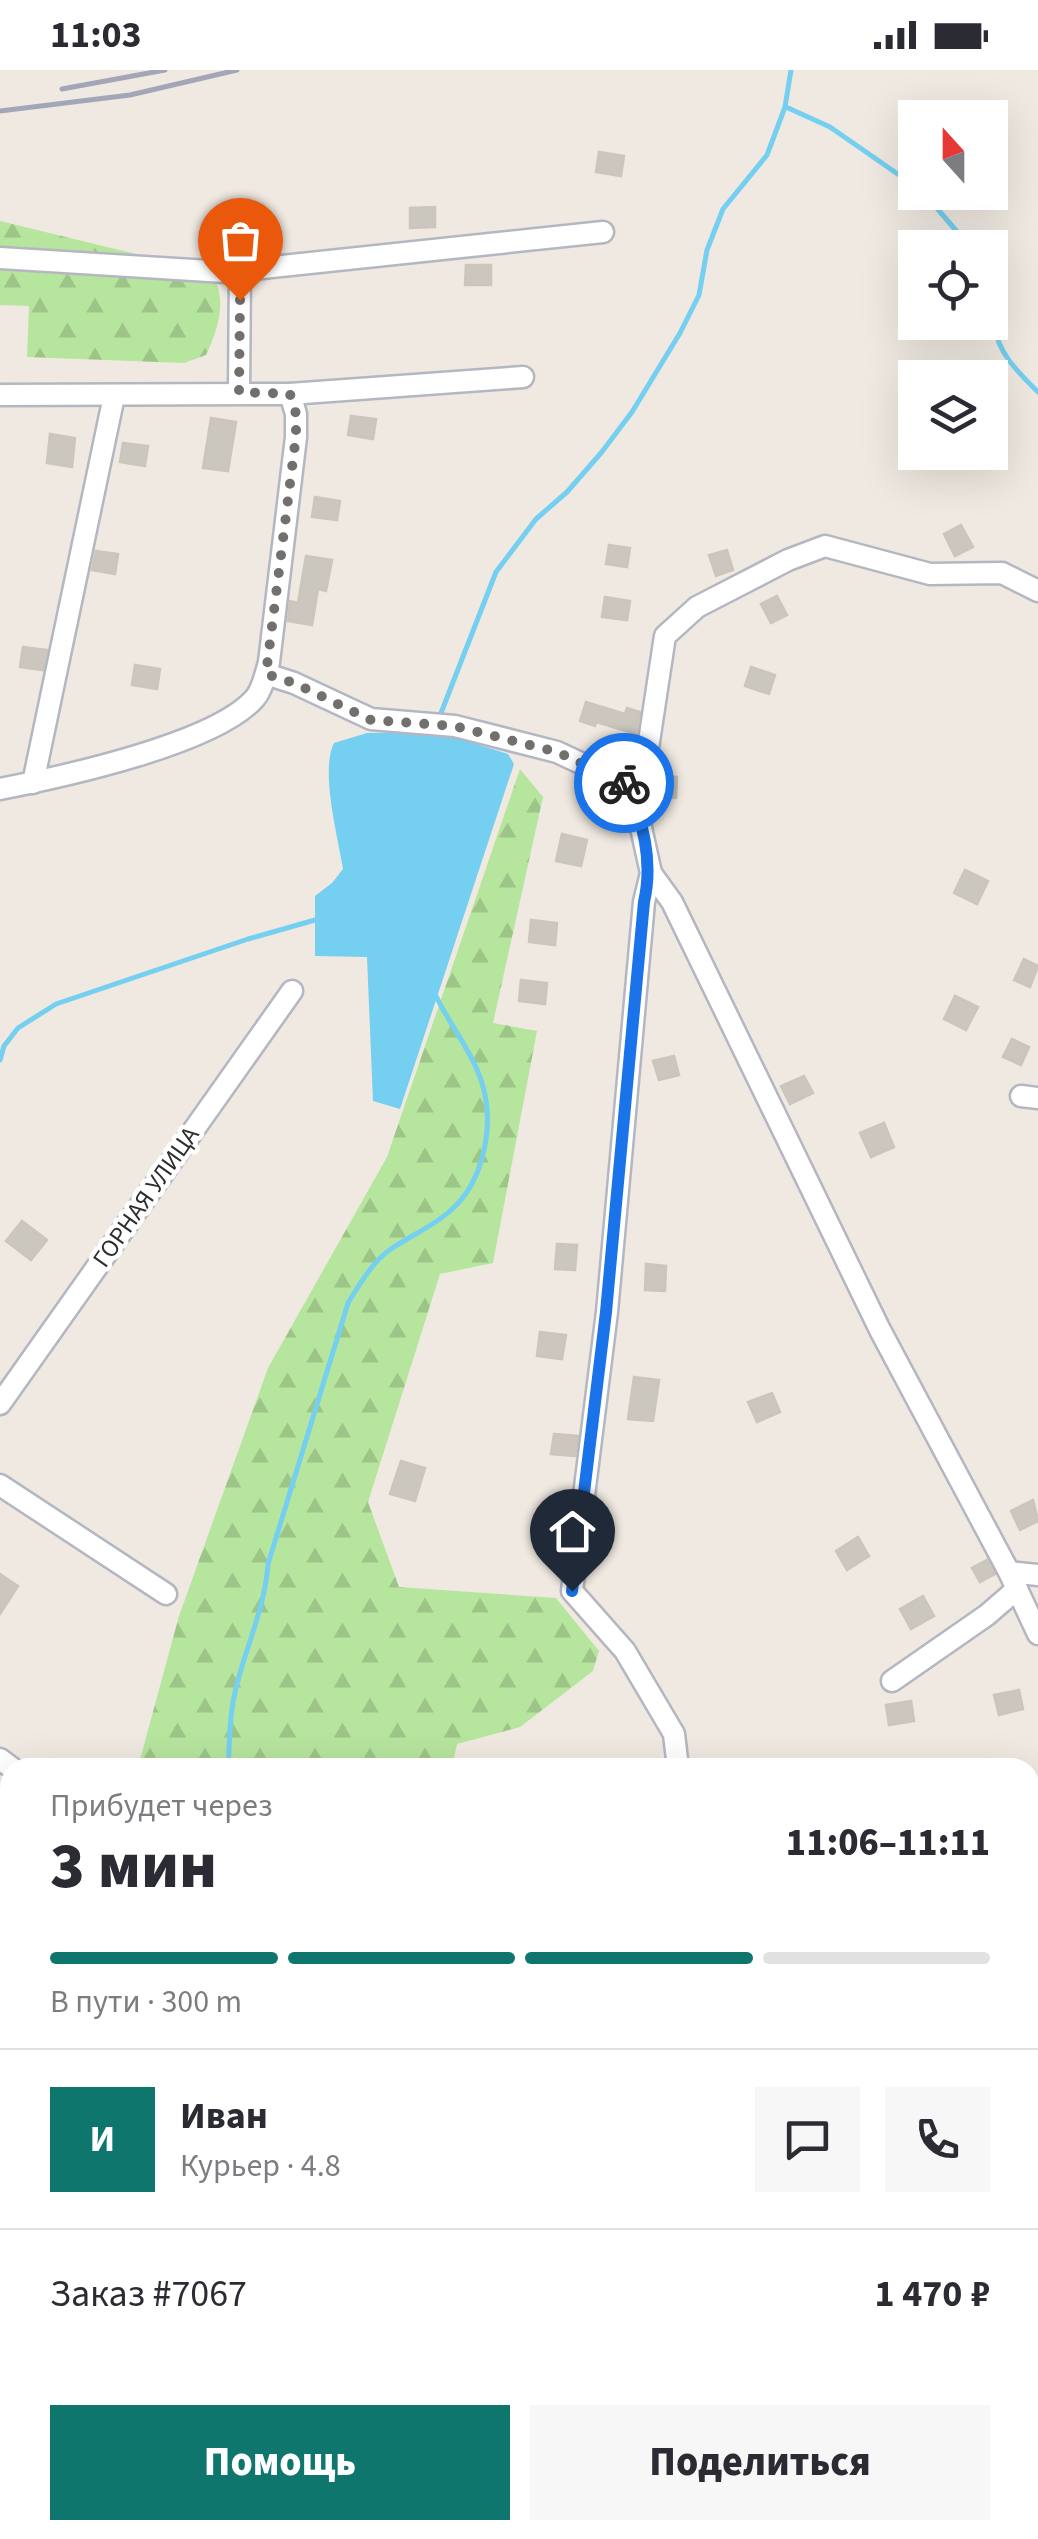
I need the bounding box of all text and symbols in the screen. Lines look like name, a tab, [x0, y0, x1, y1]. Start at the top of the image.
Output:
text: 11:03	[50, 8, 142, 62]
north arrow	[898, 100, 1008, 210]
map controls	[898, 100, 1008, 470]
pin	[198, 198, 283, 301]
icon: bag	[213, 213, 268, 268]
button: locate	[898, 230, 1008, 340]
button: layers	[898, 360, 1008, 470]
courier	[574, 733, 674, 833]
icon: bike	[597, 756, 652, 811]
street label: ГОРНАЯ УЛИЦА	[84, 1119, 208, 1275]
pin	[530, 1489, 615, 1592]
icon: home	[545, 1504, 600, 1559]
text: Прибудет через	[50, 1783, 273, 1829]
text: 11:06–11:11	[786, 1816, 990, 1870]
text: 3 мин	[50, 1820, 217, 1913]
text: В пути · 300 m	[50, 1979, 242, 2025]
button: chat	[755, 2087, 860, 2192]
button: phone	[885, 2087, 990, 2192]
text: Иван	[180, 2089, 268, 2143]
text: И	[90, 2112, 115, 2166]
text: Курьер · 4.8	[180, 2143, 341, 2189]
text: Заказ #7067	[50, 2267, 247, 2321]
text: 1 470 ₽	[874, 2267, 990, 2321]
button: Помощь	[50, 2405, 510, 2520]
button: Поделиться	[530, 2405, 990, 2520]

